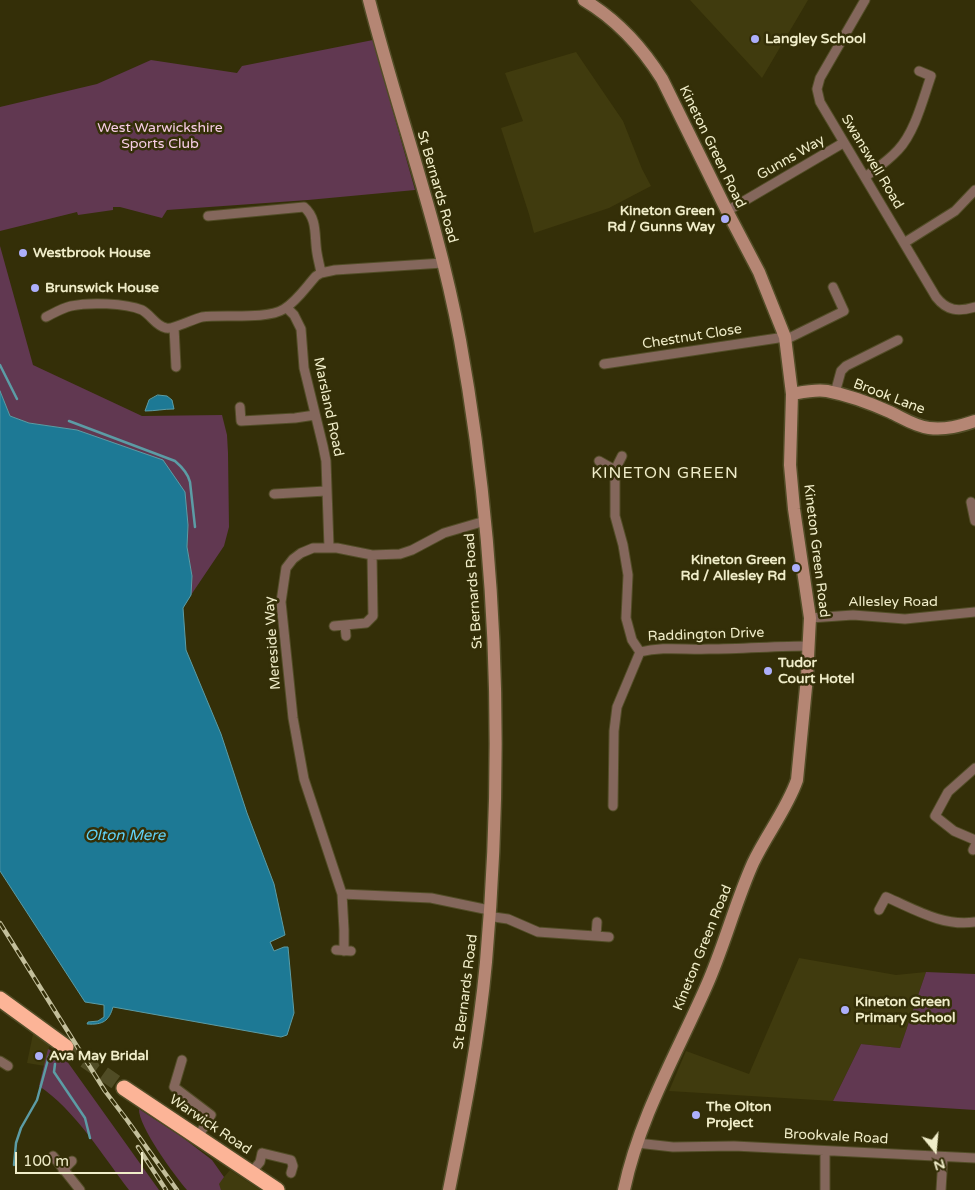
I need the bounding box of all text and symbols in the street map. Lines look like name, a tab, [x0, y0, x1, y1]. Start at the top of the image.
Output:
place label: Langley School	[765, 31, 866, 47]
marker: Langley School	[749, 33, 761, 45]
street label: Kineton Green Road	[675, 83, 749, 211]
street label: Swanswell Road	[837, 112, 907, 212]
park label: West Warwickshire Sports Club	[97, 120, 223, 152]
street label: St Bernards Road	[413, 129, 461, 245]
street label: Gunns Way	[754, 132, 828, 184]
place label: Kineton Green Rd / Gunns Way	[607, 203, 715, 236]
marker: Kineton Green Rd / Gunns Way	[719, 213, 731, 225]
place label: Westbrook House	[33, 245, 151, 261]
marker: Westbrook House	[17, 247, 29, 259]
place label: Brunswick House	[45, 280, 159, 296]
marker: Brunswick House	[29, 282, 41, 294]
street label: Chestnut Close	[641, 321, 743, 353]
street label: Marsland Road	[309, 356, 347, 458]
street label: Brook Lane	[851, 376, 927, 418]
district label: KINETON GREEN	[590, 464, 740, 484]
street label: Kineton Green Road	[799, 483, 833, 619]
street label: St Bernards Road	[462, 532, 486, 650]
place label: Kineton Green Rd / Allesley Rd	[680, 552, 786, 584]
marker: Kineton Green Rd / Allesley Rd	[790, 562, 802, 574]
street label: Allesley Road	[848, 594, 938, 610]
street label: Mereside Way	[261, 596, 285, 690]
street label: Raddington Drive	[647, 625, 765, 645]
place label: Tudor Court Hotel	[778, 655, 854, 688]
marker: Tudor Court Hotel	[762, 665, 774, 677]
water label: Olton Mere	[85, 827, 165, 845]
street label: Kineton Green Road	[670, 883, 736, 1013]
street label: St Bernards Road	[451, 933, 481, 1051]
place label: Kineton Green Primary School	[855, 994, 956, 1026]
marker: Kineton Green Primary School	[839, 1004, 851, 1016]
place label: Ava May Bridal	[49, 1048, 149, 1064]
marker: Ava May Bridal	[33, 1050, 45, 1062]
street label: Warwick Road	[166, 1091, 254, 1159]
place label: The Olton Project	[706, 1099, 772, 1132]
marker: The Olton Project	[690, 1109, 702, 1121]
north arrow	[910, 1125, 960, 1175]
street label: Brookvale Road	[783, 1126, 889, 1148]
scale bar	[18, 1142, 145, 1174]
text: 100 m	[23, 1152, 69, 1170]
text: N	[932, 1155, 947, 1175]

